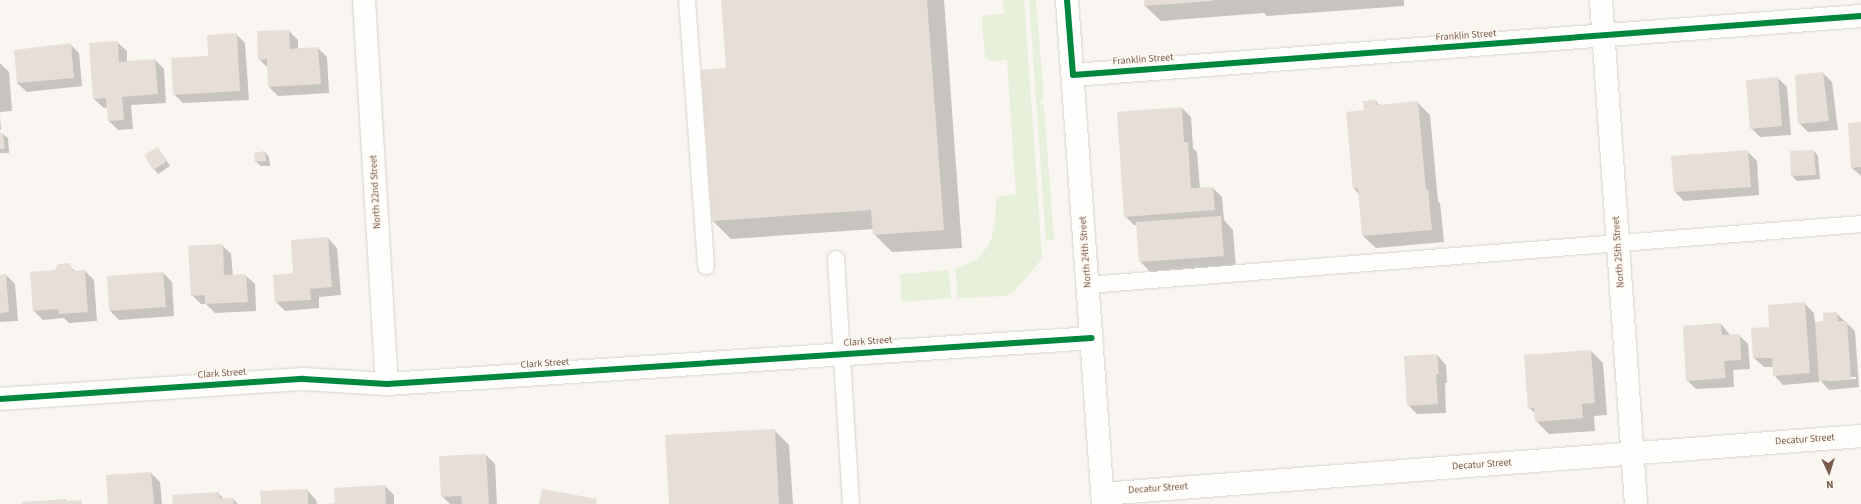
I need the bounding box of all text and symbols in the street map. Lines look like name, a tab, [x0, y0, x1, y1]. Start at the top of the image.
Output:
street label: Franklin Street	[1435, 28, 1497, 44]
street label: Franklin Street	[1112, 52, 1174, 68]
street label: North 22nd Street	[368, 155, 384, 229]
street label: North 24th Street	[1078, 216, 1094, 288]
street label: North 25th Street	[1611, 216, 1627, 288]
street label: Clark Street	[843, 334, 893, 350]
street label: Clark Street	[520, 356, 570, 372]
street label: Clark Street	[197, 366, 247, 382]
street label: Decatur Street	[1775, 432, 1835, 448]
north arrow	[1809, 452, 1849, 492]
street label: Decatur Street	[1452, 457, 1512, 473]
text: N	[1826, 477, 1834, 492]
street label: Decatur Street	[1128, 481, 1188, 497]

